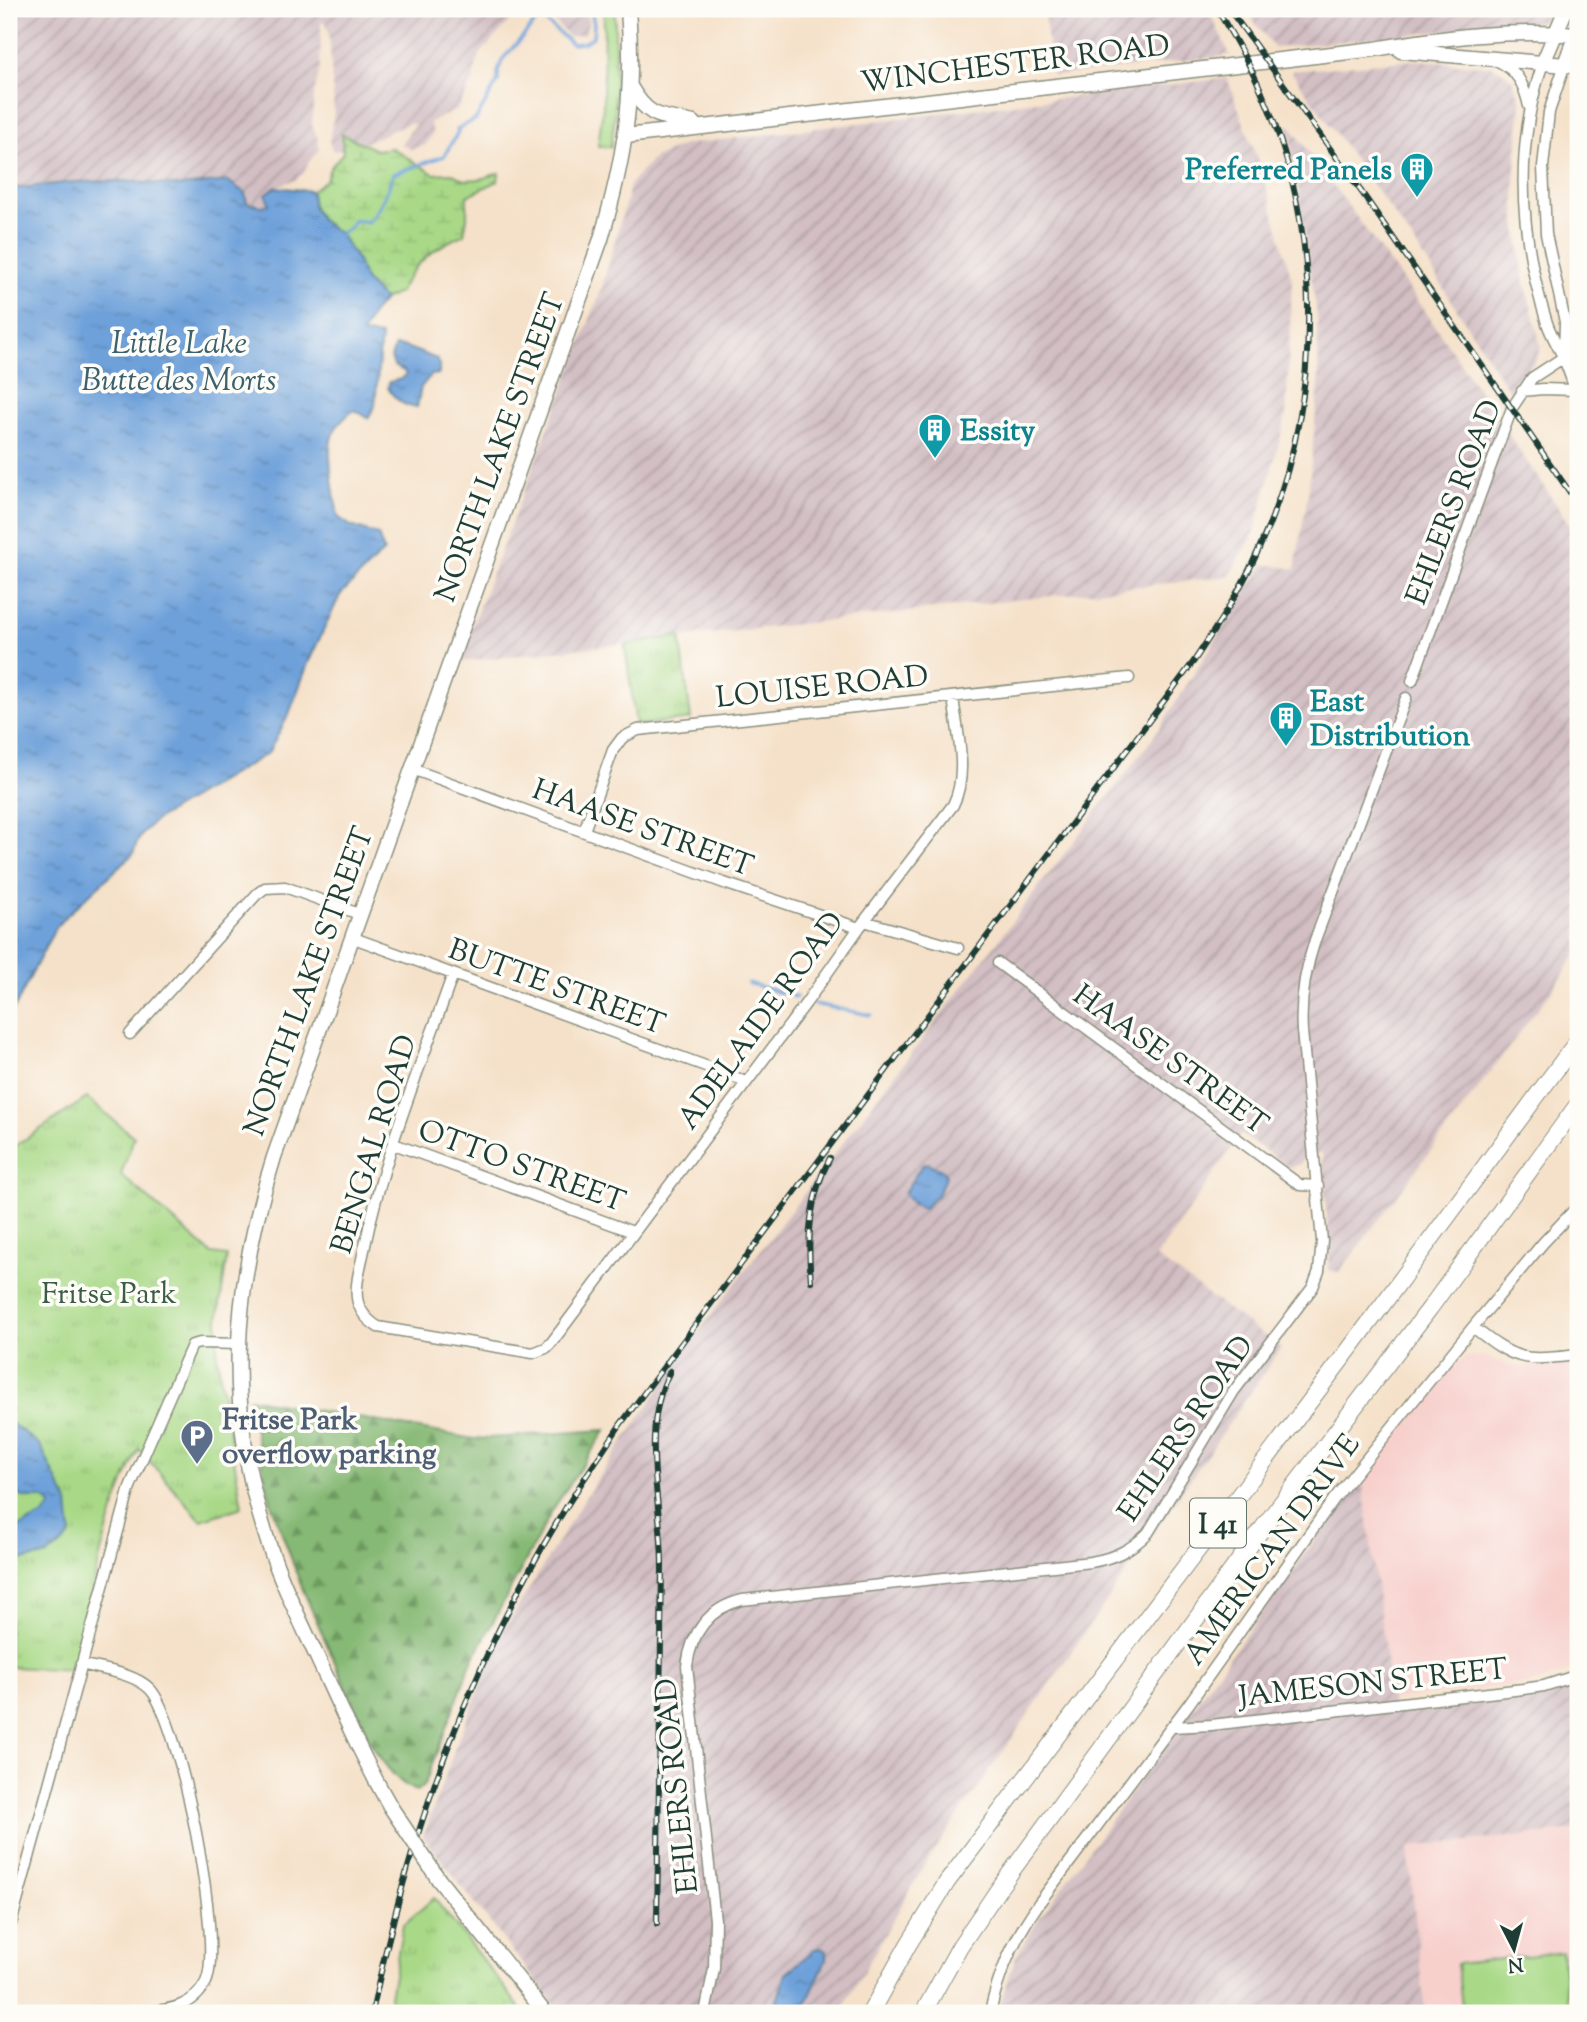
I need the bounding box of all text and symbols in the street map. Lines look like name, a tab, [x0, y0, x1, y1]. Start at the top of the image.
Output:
street label: WINCHESTER ROAD	[858, 25, 1172, 106]
place label: Preferred Panels	[1185, 150, 1392, 193]
building icon: Preferred Panels	[1398, 150, 1436, 199]
street label: NORTH LAKE STREET	[425, 287, 577, 608]
water label: Little Lake Butte des Morts	[82, 322, 276, 405]
street label: EHLERS ROAD	[1396, 394, 1514, 612]
building icon: Essity	[916, 411, 954, 460]
place label: Essity	[960, 411, 1035, 454]
street label: LOUISE ROAD	[714, 656, 931, 721]
place label: East Distribution	[1310, 682, 1471, 759]
building icon: East Distribution	[1267, 699, 1305, 748]
street label: HAASE STREET	[526, 769, 759, 889]
street label: NORTH LAKE STREET	[234, 821, 386, 1142]
street label: ADELAIDE ROAD	[668, 904, 856, 1139]
street label: BUTTE STREET	[442, 929, 671, 1048]
street label: HAASE STREET	[1063, 975, 1276, 1147]
street label: BENGAL ROAD	[322, 1030, 429, 1260]
street label: OTTO STREET	[412, 1110, 631, 1225]
park label: Fritse Park	[41, 1274, 177, 1317]
street label: EHLERS ROAD	[1109, 1328, 1265, 1531]
place label: Fritse Park overflow parking	[222, 1400, 437, 1477]
parking icon: Fritse Park overflow parking	[178, 1417, 216, 1466]
street label: AMERICAN DRIVE	[1174, 1426, 1372, 1675]
road number: I 41	[1190, 1498, 1246, 1548]
street label: JAMESON STREET	[1235, 1649, 1510, 1720]
street label: EHLERS ROAD	[646, 1676, 711, 1896]
north arrow	[1478, 1913, 1548, 1983]
text: N	[1507, 1949, 1524, 1978]

